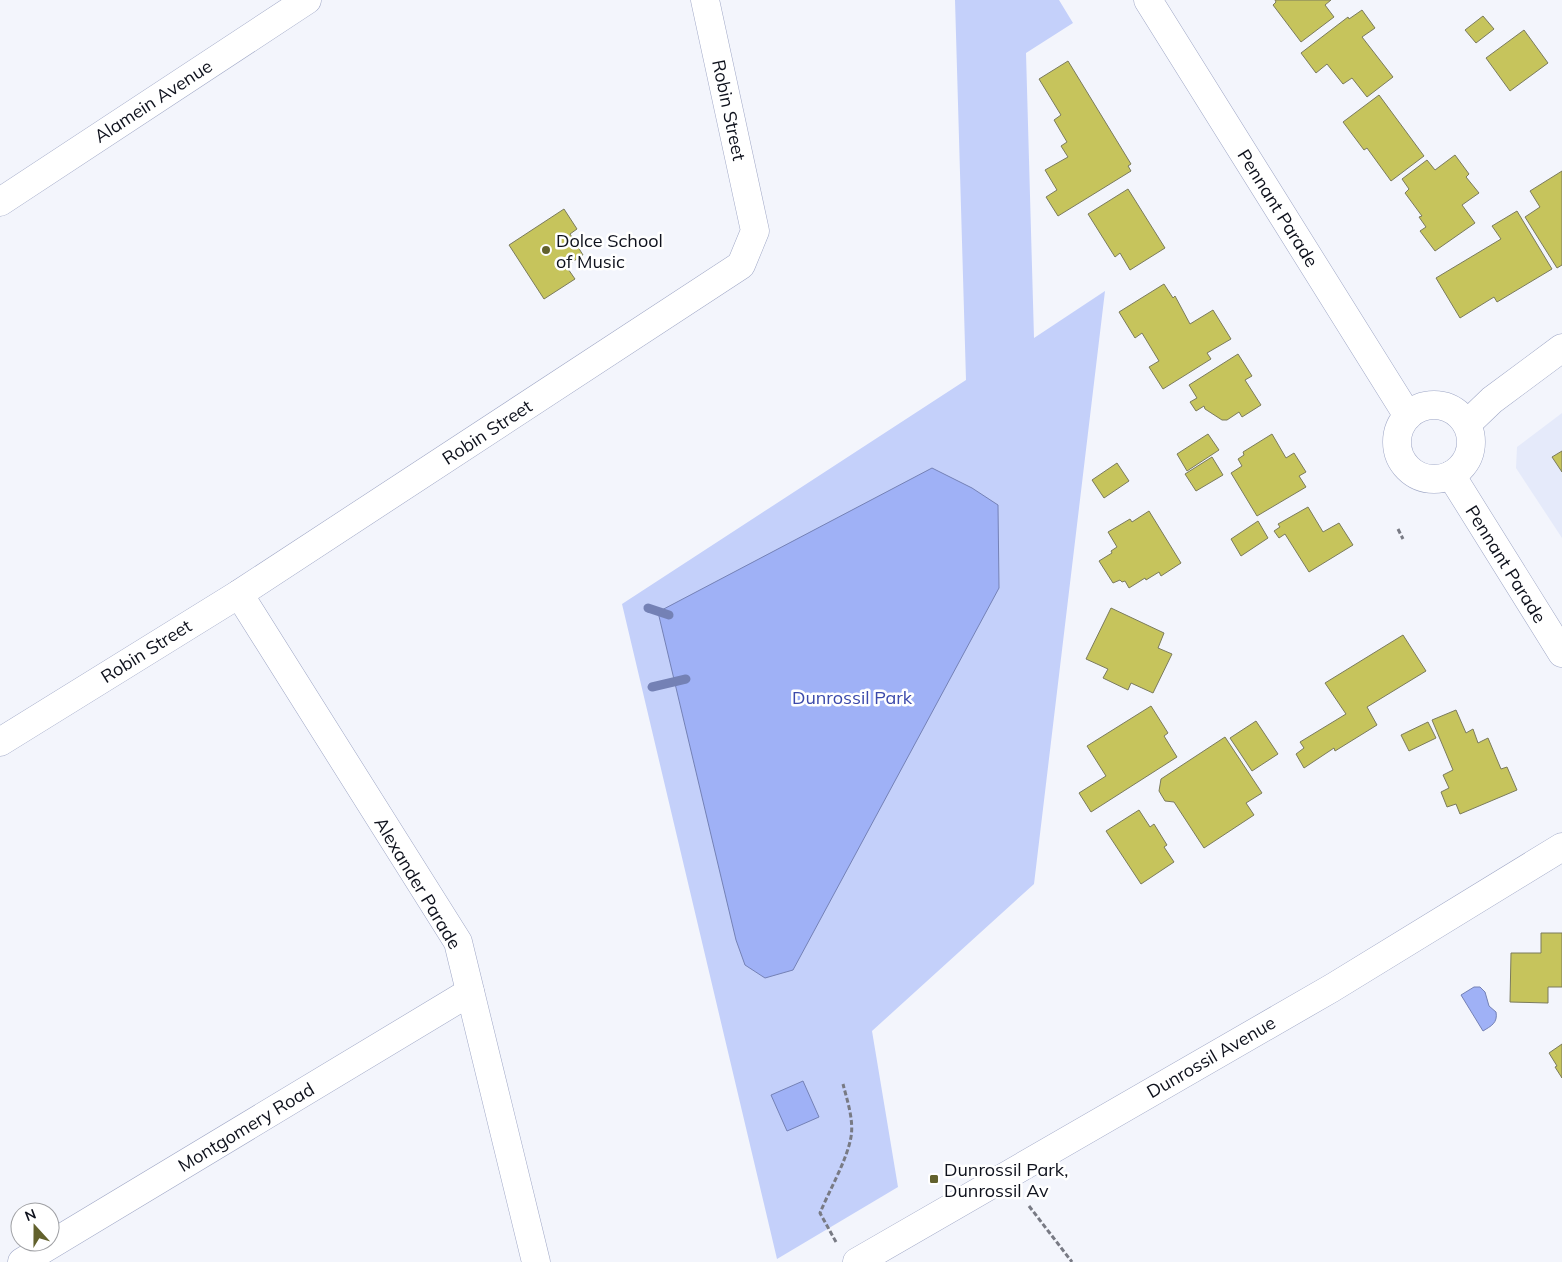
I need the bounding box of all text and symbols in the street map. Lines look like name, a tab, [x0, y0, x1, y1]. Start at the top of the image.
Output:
street label: Alamein Avenue	[90, 54, 216, 148]
street label: Robin Street	[707, 57, 751, 163]
street label: Pennant Parade	[1233, 145, 1323, 271]
place label: Dolce School of Music	[556, 229, 663, 273]
marker: Dolce School of Music	[540, 244, 552, 256]
street label: Robin Street	[438, 394, 536, 470]
street label: Pennant Parade	[1461, 501, 1551, 627]
street label: Robin Street	[96, 614, 196, 688]
park label: Dunrossil Park	[792, 686, 913, 709]
street label: Alexander Parade	[370, 813, 466, 953]
street label: Dunrossil Avenue	[1143, 1011, 1279, 1103]
street label: Montgomery Road	[174, 1077, 318, 1177]
place label: Dunrossil Park, Dunrossil Av	[944, 1158, 1068, 1202]
marker: Dunrossil Park, Dunrossil Av	[928, 1173, 940, 1185]
north arrow	[10, 1202, 60, 1252]
text: N	[22, 1205, 39, 1225]

